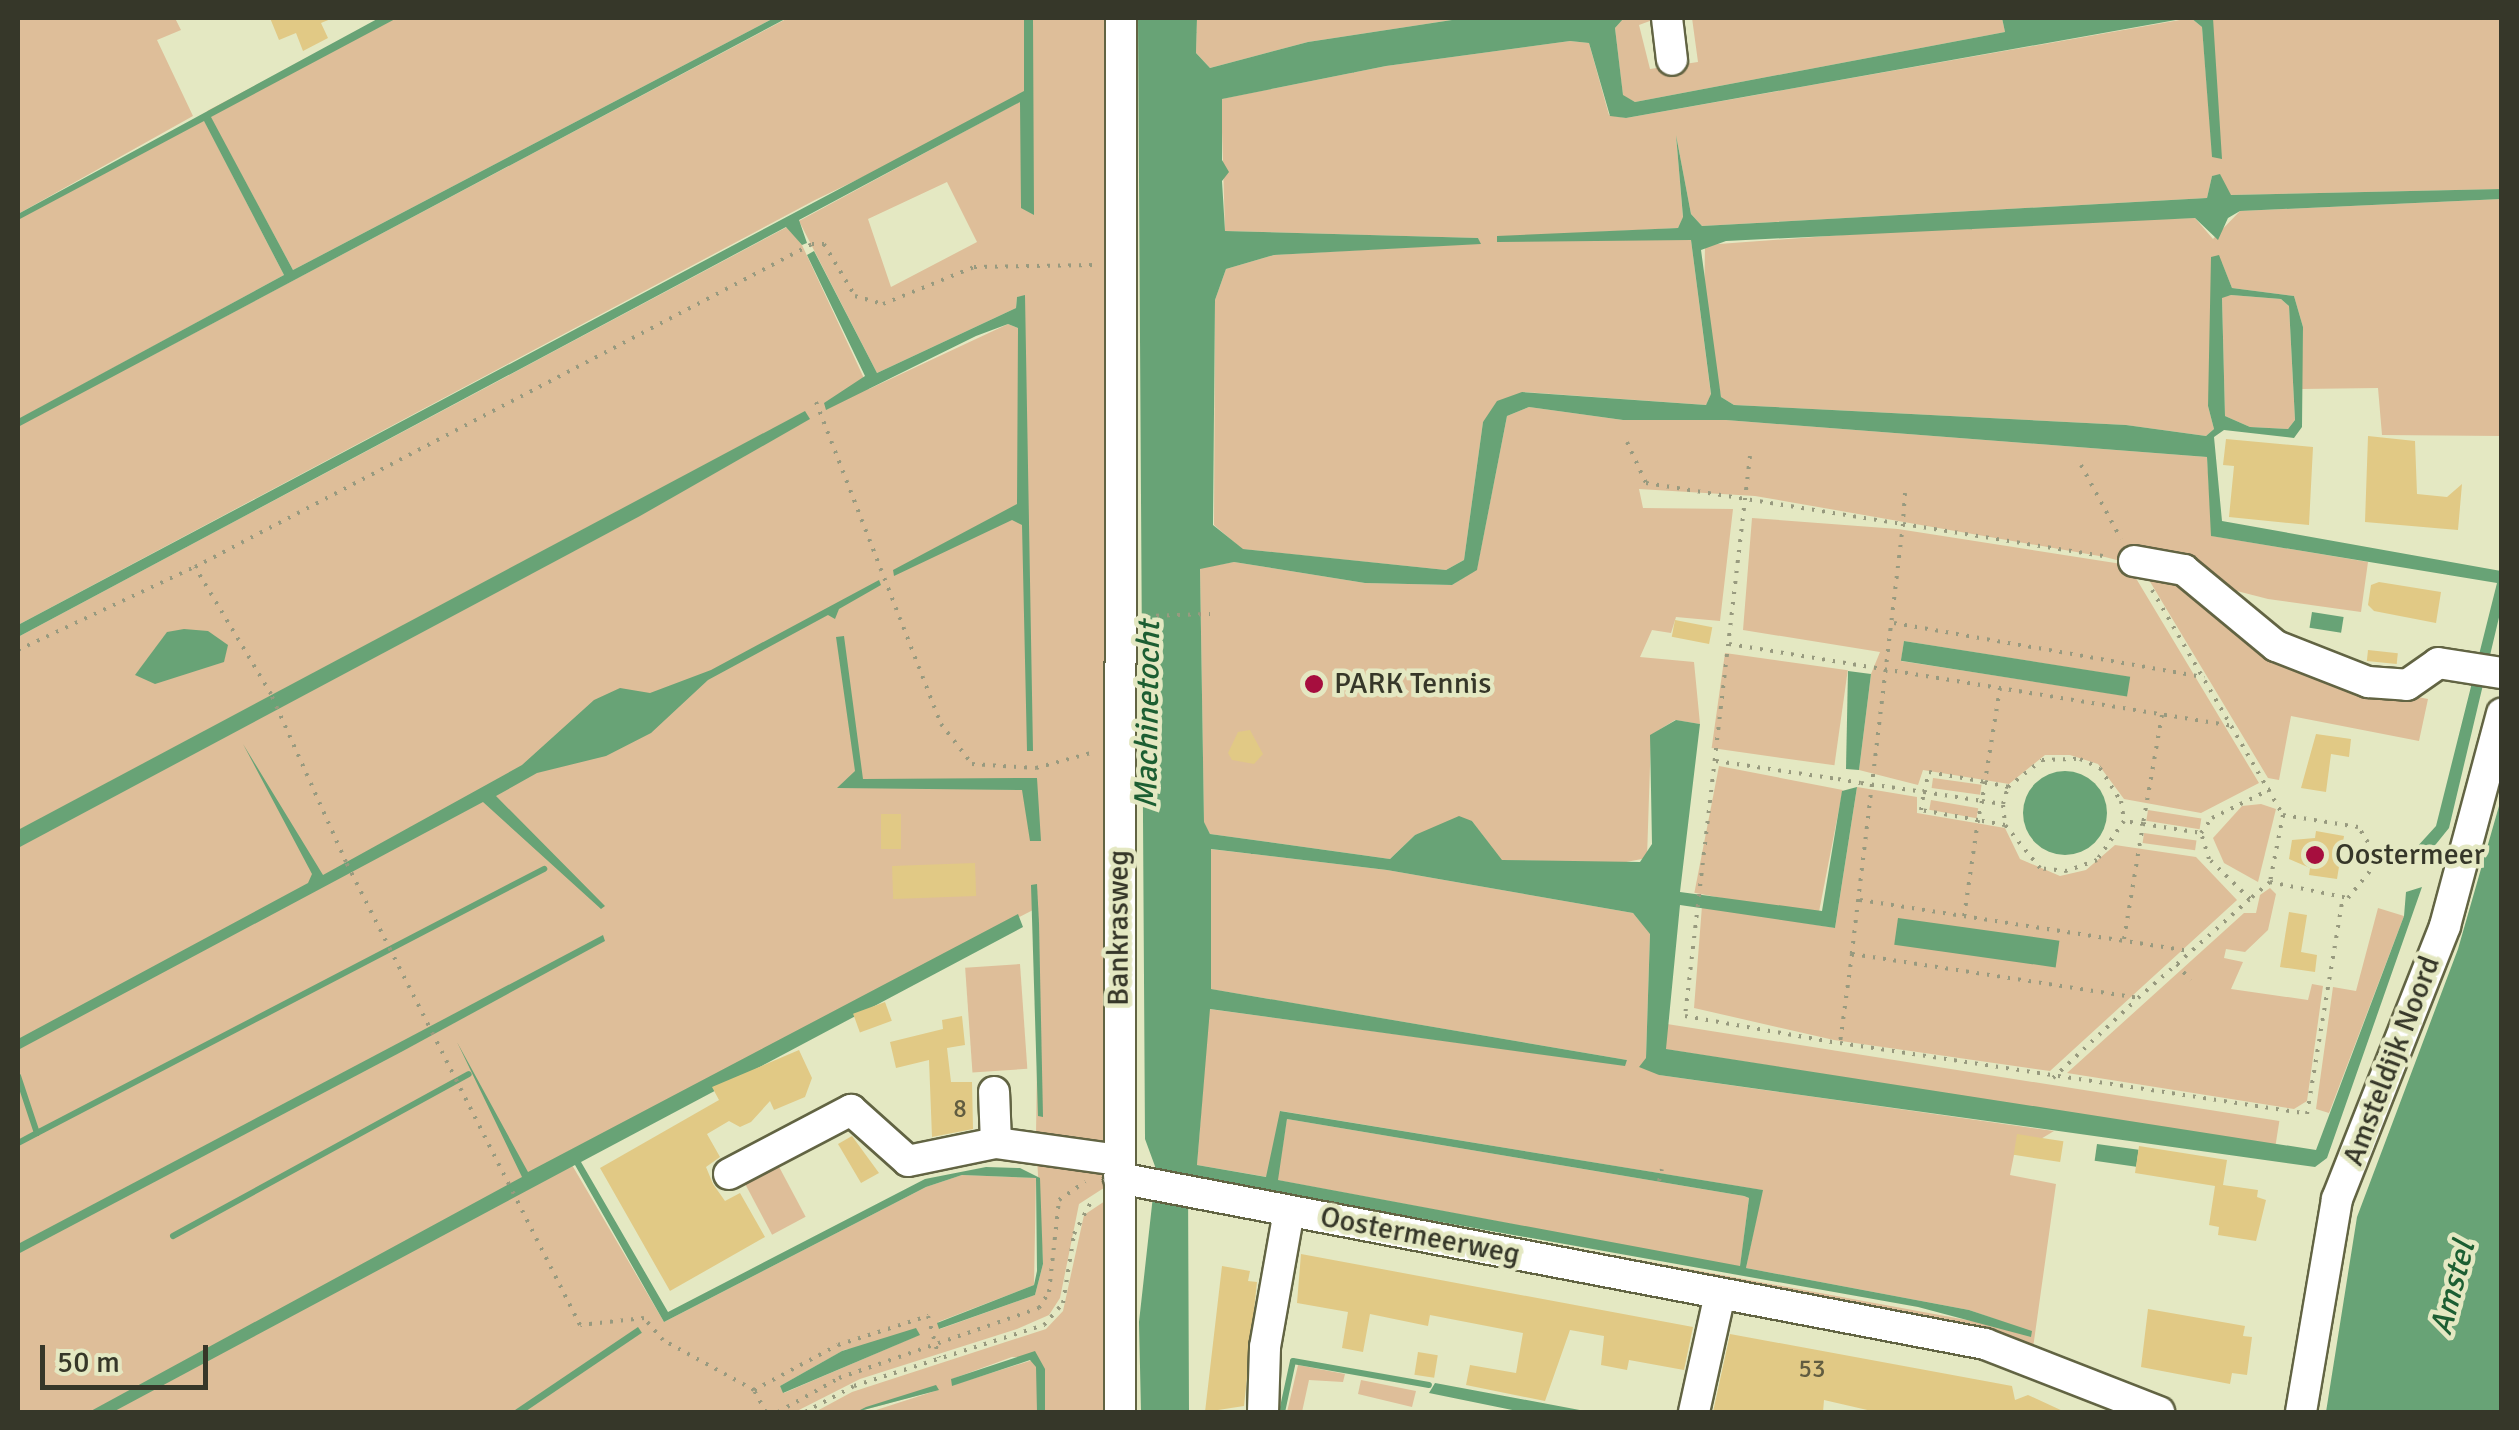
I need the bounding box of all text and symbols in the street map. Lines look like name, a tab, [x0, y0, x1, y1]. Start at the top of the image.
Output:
water label: Machinetocht	[1127, 621, 1169, 809]
place label: PARK Tennis	[1334, 666, 1491, 702]
marker: PARK Tennis	[1303, 673, 1325, 695]
place label: Oostermeer	[2335, 837, 2485, 873]
marker: Oostermeer	[2304, 844, 2326, 866]
street label: Bankrasweg	[1101, 850, 1137, 1006]
street label: Amsteldijk Noord	[2336, 951, 2448, 1171]
house number: 8	[953, 1094, 967, 1124]
street label: Oostermeerweg	[1317, 1199, 1523, 1273]
water label: Amstel	[2422, 1237, 2484, 1339]
scale bar	[45, 1325, 212, 1387]
text: 50 m	[57, 1344, 120, 1381]
house number: 53	[1799, 1354, 1825, 1384]

